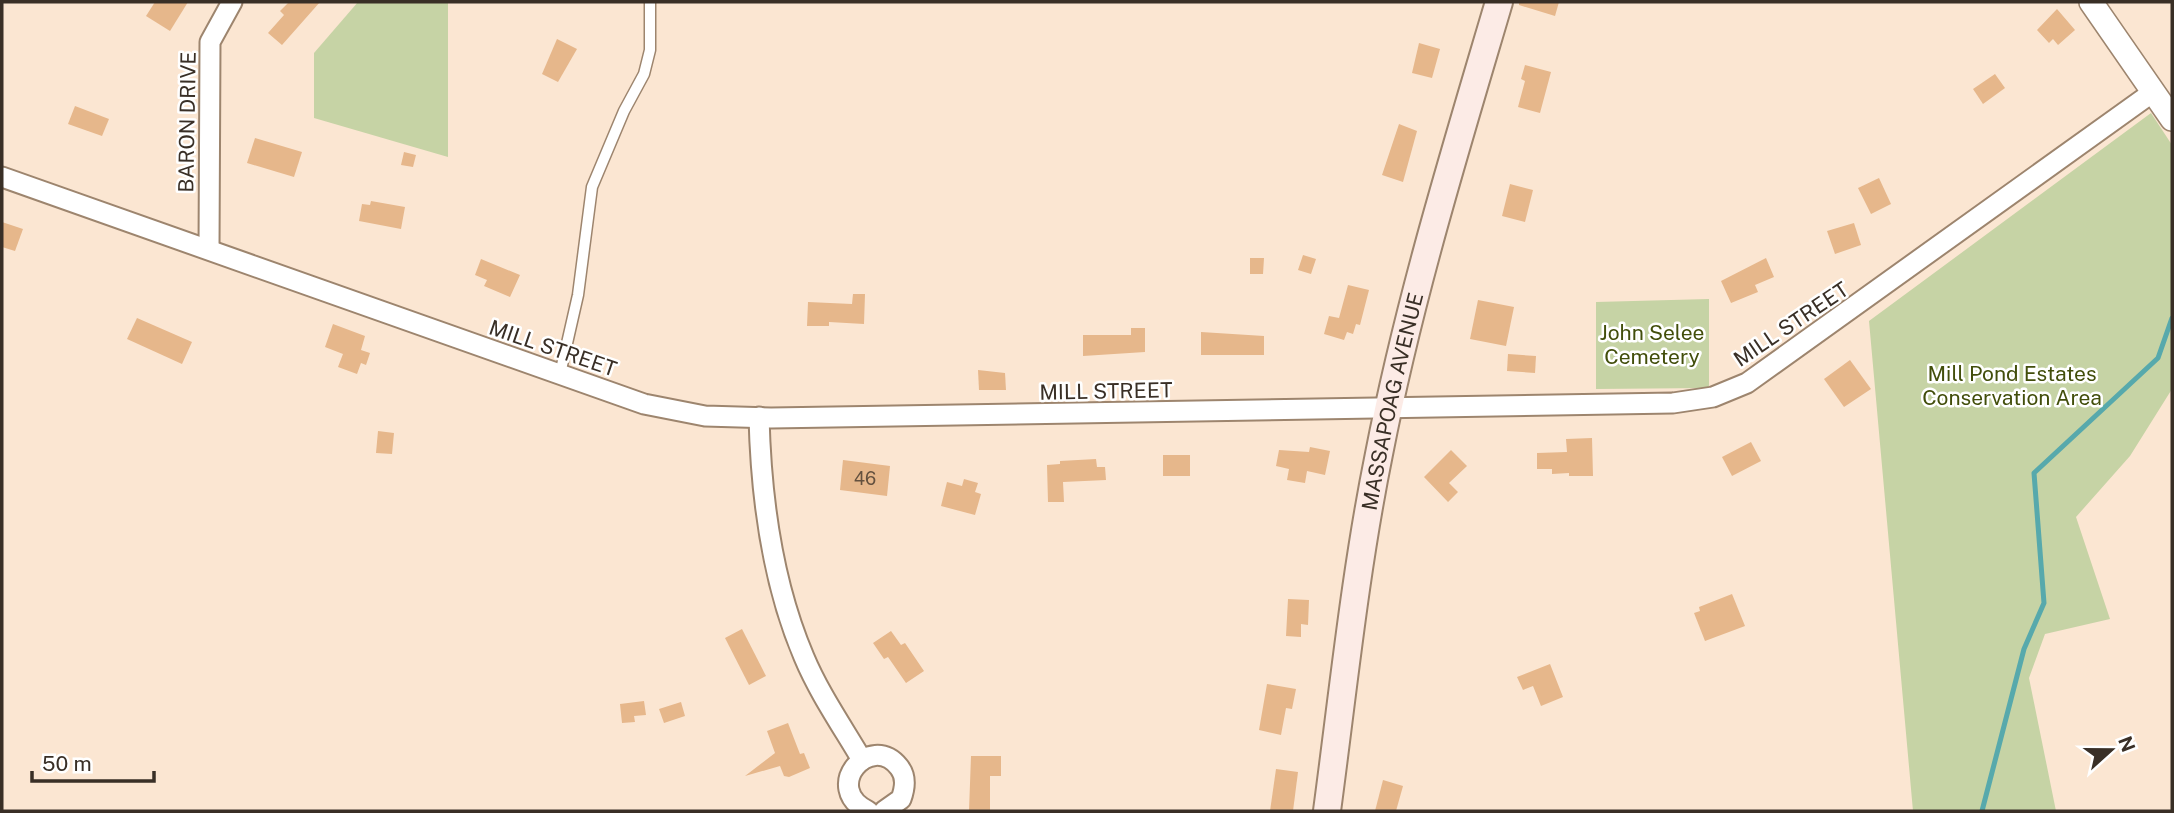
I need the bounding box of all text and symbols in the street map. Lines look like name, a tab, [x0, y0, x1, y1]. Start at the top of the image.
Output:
street label: BARON DRIVE	[173, 51, 201, 193]
street label: MILL STREET	[1729, 276, 1853, 372]
street label: MASSAPOAG AVENUE	[1356, 290, 1428, 512]
street label: MILL STREET	[486, 314, 620, 382]
park label: John Selee Cemetery	[1600, 320, 1704, 369]
park label: Mill Pond Estates Conservation Area	[1922, 361, 2102, 410]
street label: MILL STREET	[1039, 377, 1173, 405]
house number: 46	[854, 468, 876, 489]
north arrow	[2076, 715, 2146, 785]
text: N	[2114, 733, 2140, 755]
scale bar	[32, 740, 154, 784]
text: 50 m	[42, 751, 92, 776]

